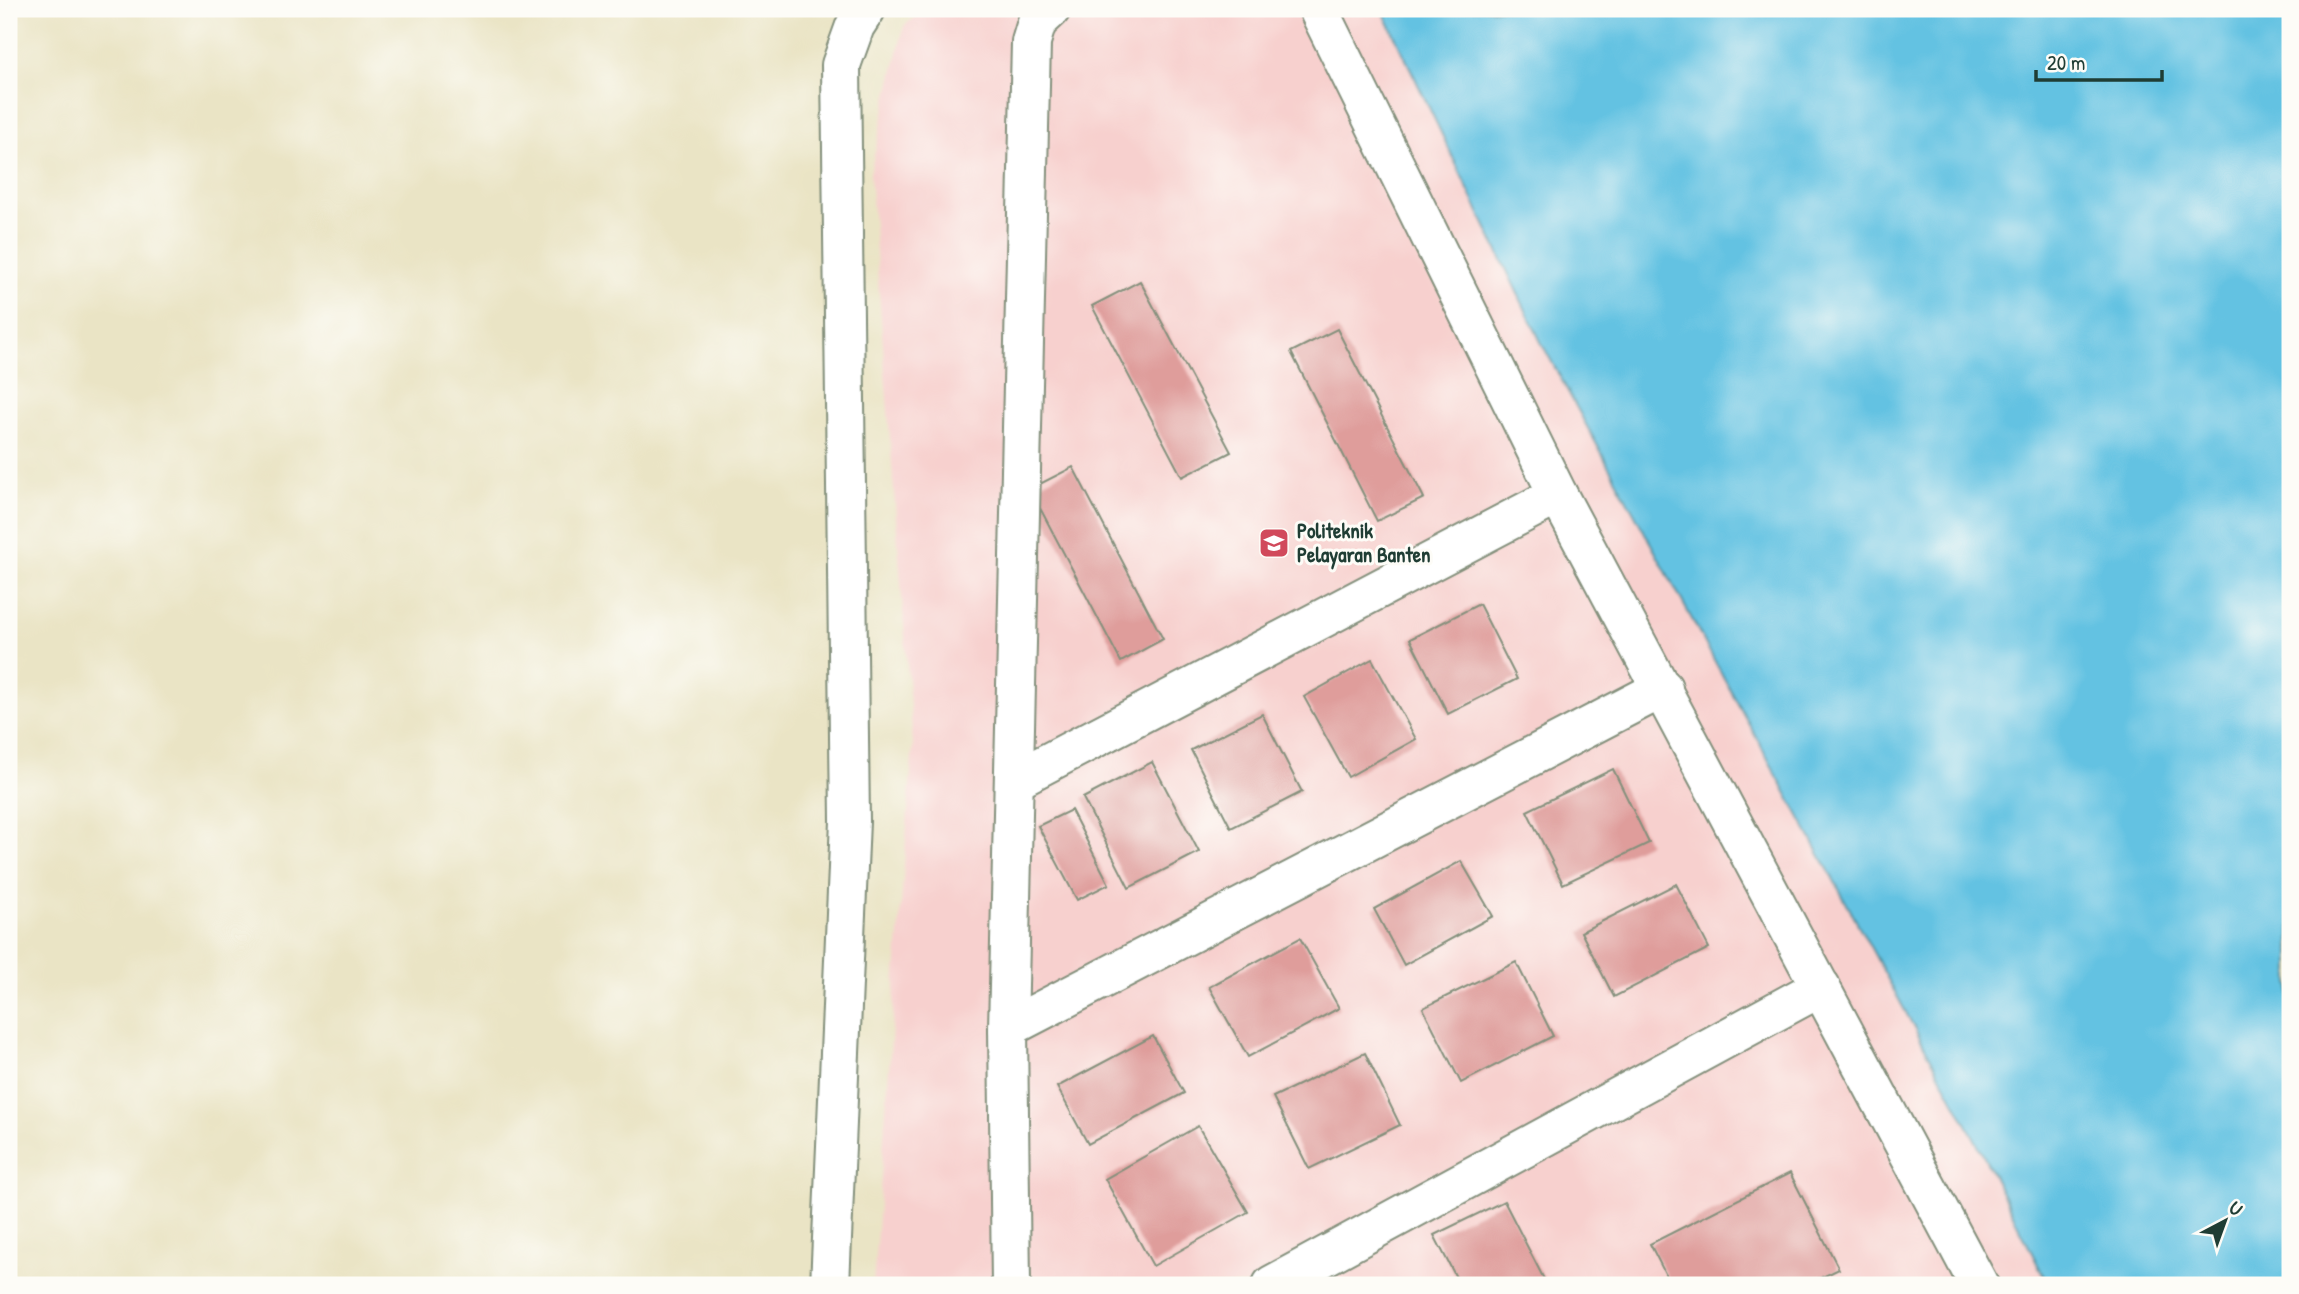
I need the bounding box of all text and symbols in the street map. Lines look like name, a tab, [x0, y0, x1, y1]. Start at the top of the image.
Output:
scale bar	[2036, 38, 2162, 82]
text: 20 m	[2047, 48, 2085, 77]
place label: Politeknik Pelayaran Banten	[1297, 516, 1430, 570]
school or university icon: Politeknik Pelayaran Banten	[1257, 526, 1291, 560]
north arrow	[2190, 1186, 2260, 1256]
text: U	[2224, 1195, 2249, 1222]

